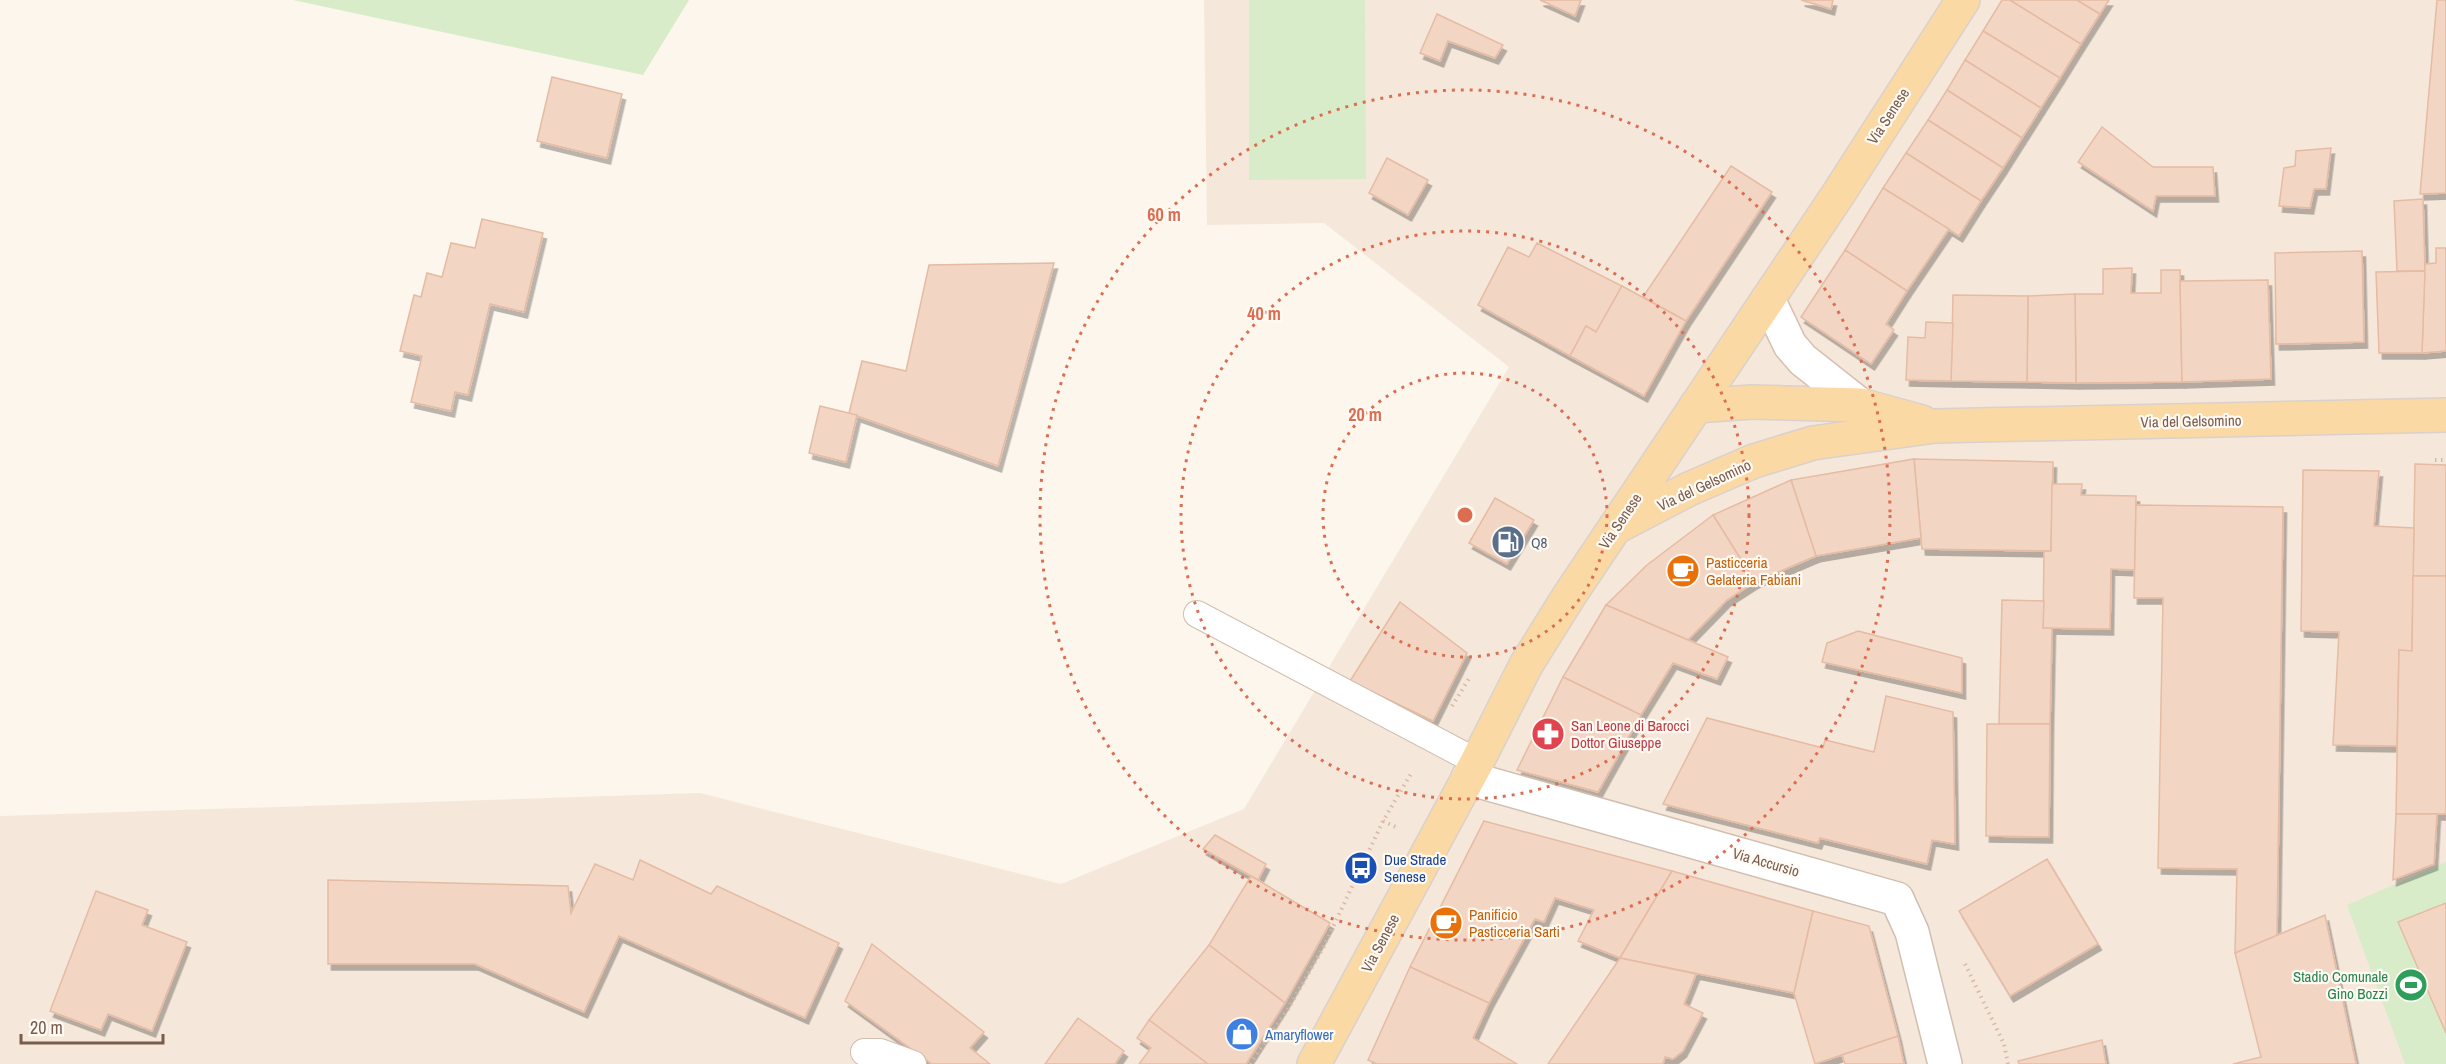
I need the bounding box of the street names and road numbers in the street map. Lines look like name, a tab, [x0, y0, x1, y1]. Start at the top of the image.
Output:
street label: Via Senese	[1862, 84, 1914, 148]
street label: Via del Gelsomino	[2140, 410, 2242, 432]
street label: Via del Gelsomino	[1654, 454, 1754, 516]
street label: Via Senese	[1594, 489, 1647, 553]
street label: Via Accursio	[1730, 842, 1802, 882]
street label: Via Senese	[1356, 910, 1404, 976]

